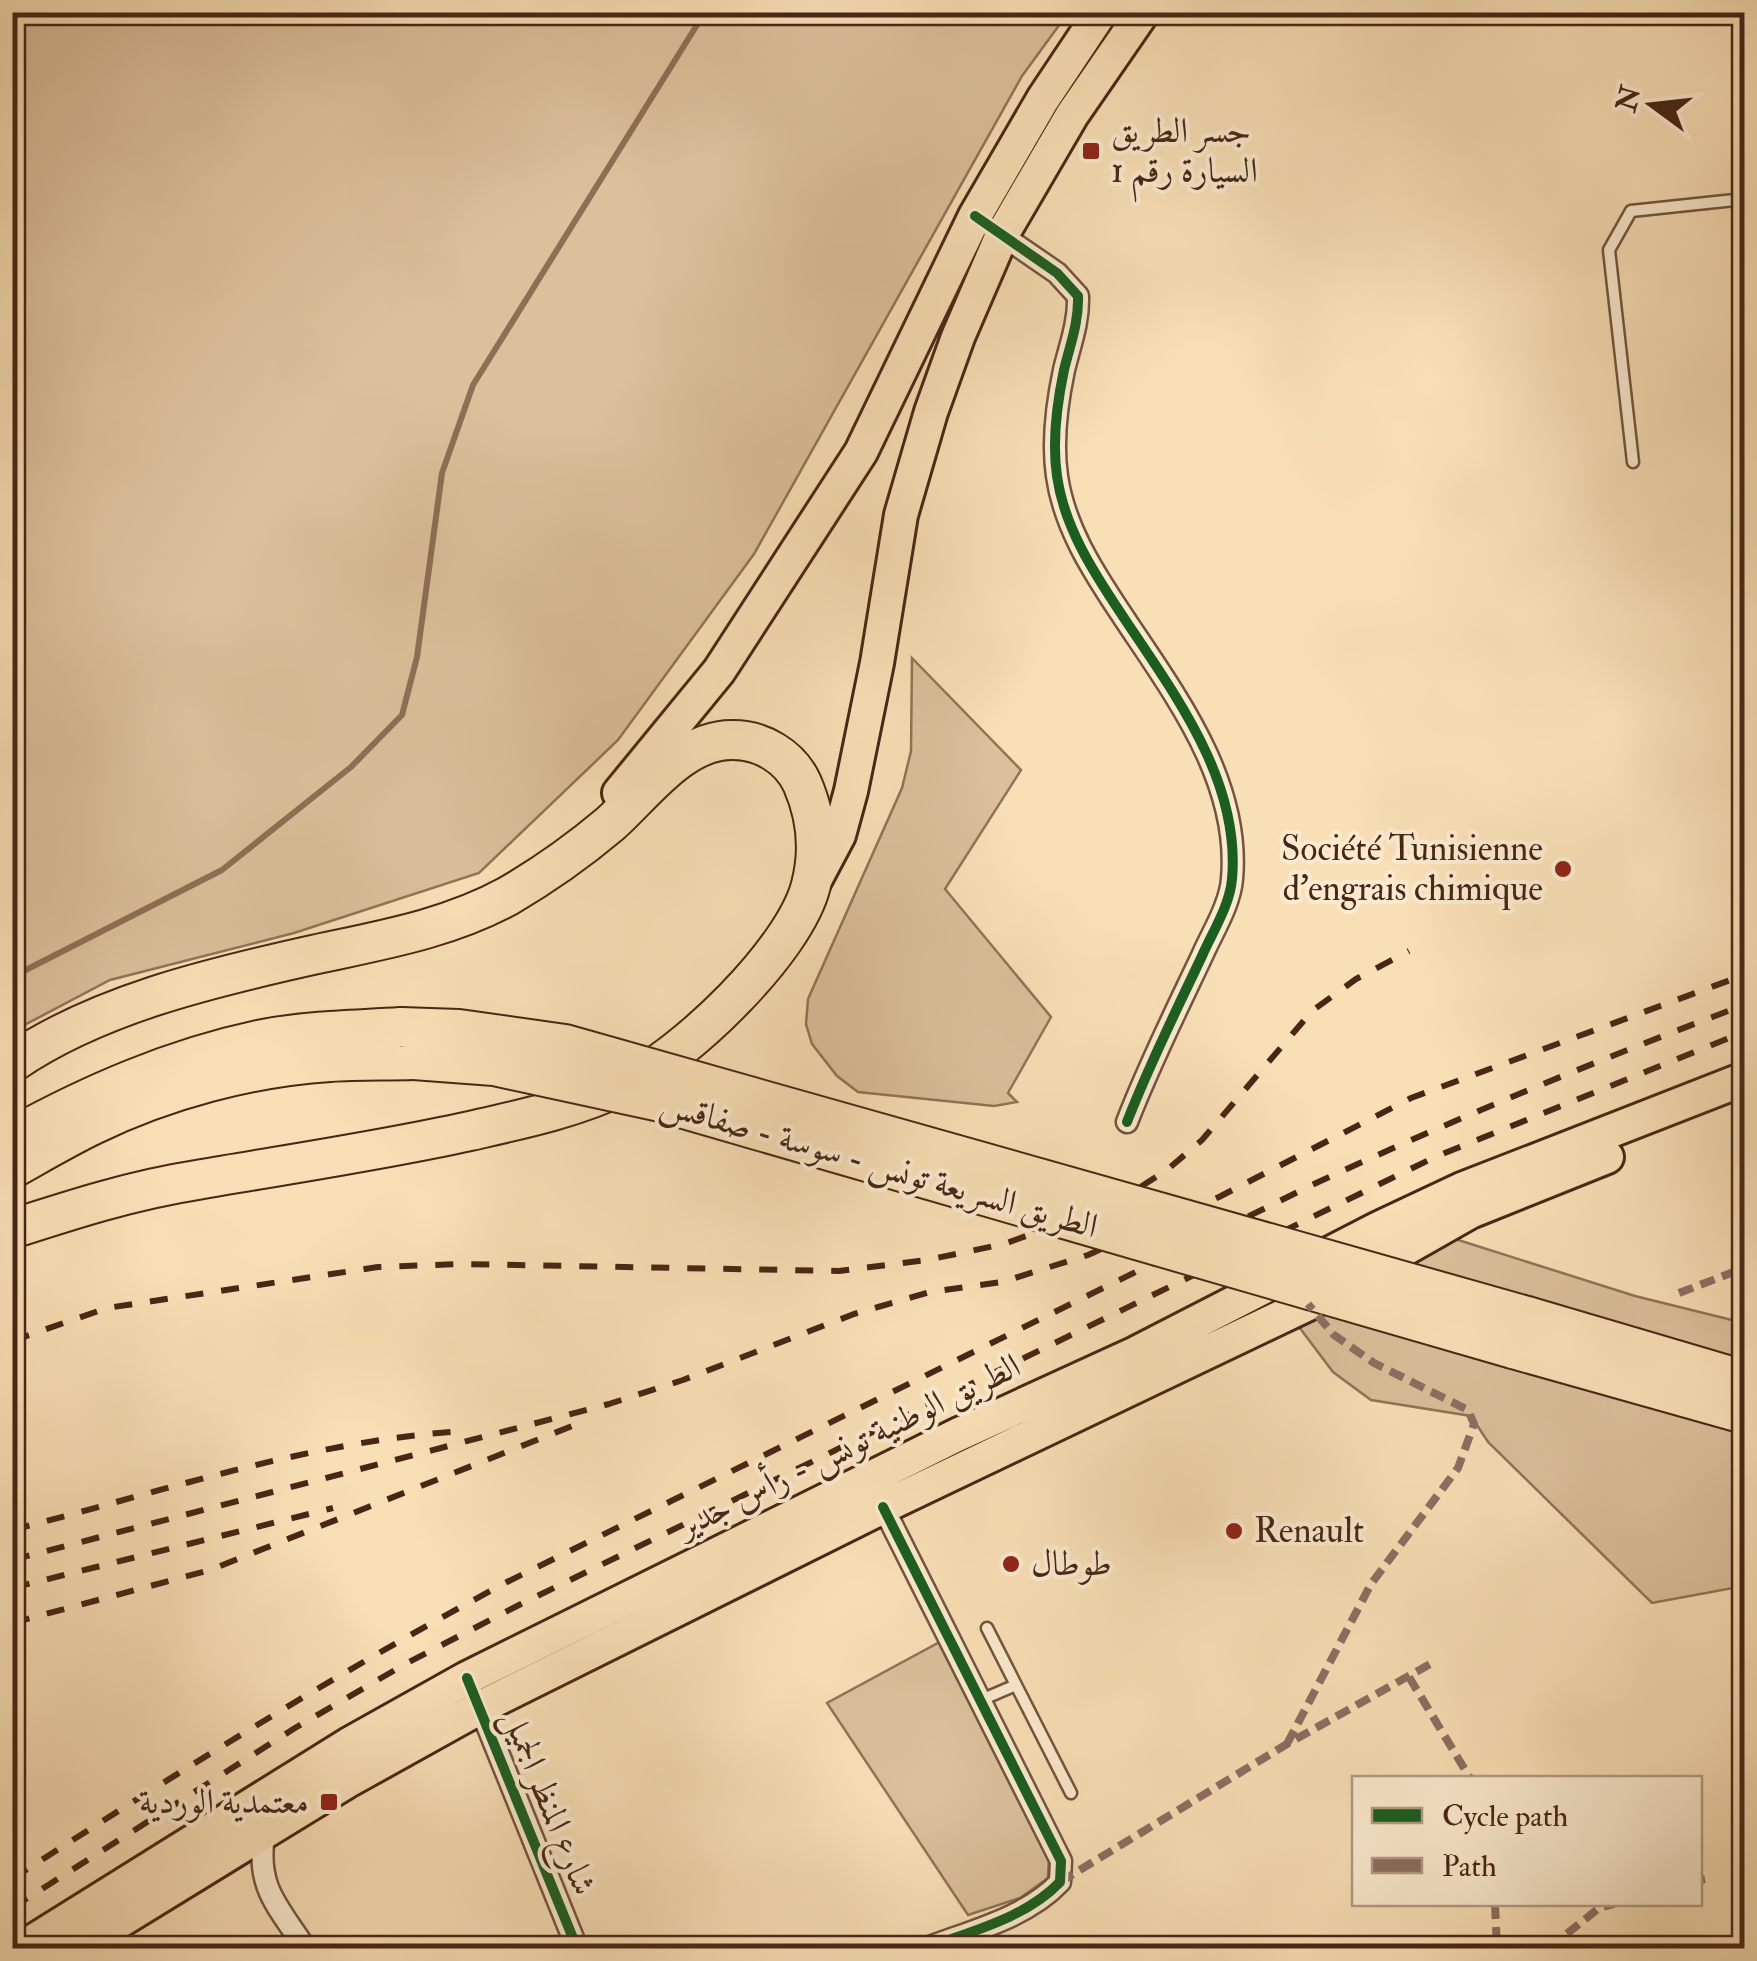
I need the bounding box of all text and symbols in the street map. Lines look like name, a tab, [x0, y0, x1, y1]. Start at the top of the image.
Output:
north arrow	[1602, 55, 1702, 155]
text: N	[1609, 81, 1650, 117]
place label: جسر الطريق السيارة رقم 1	[1111, 109, 1258, 203]
marker: جسر الطريق السيارة رقم 1	[1080, 140, 1102, 162]
place label: Société Tunisienne d'engrais chimique	[1281, 827, 1543, 911]
marker: Société Tunisienne d'engrais chimique	[1552, 858, 1574, 880]
street label: الطريق السريعة تونس - سوسة - صفاقس	[655, 1081, 1103, 1250]
street label: الطريق الوطنية تونس - رأس جدير	[666, 1341, 1028, 1550]
place label: Renault	[1254, 1509, 1364, 1553]
marker: Renault	[1223, 1520, 1245, 1542]
place label: طوطال	[1031, 1542, 1112, 1586]
marker: طوطال	[1000, 1553, 1022, 1575]
street label: شارع المنظر الجميل	[486, 1703, 606, 1904]
legend	[1352, 1776, 1702, 1906]
place label: معتمدية الوردية	[139, 1780, 309, 1824]
marker: معتمدية الوردية	[318, 1791, 340, 1813]
text: Cycle path	[1442, 1798, 1568, 1835]
text: Path	[1442, 1848, 1497, 1885]

